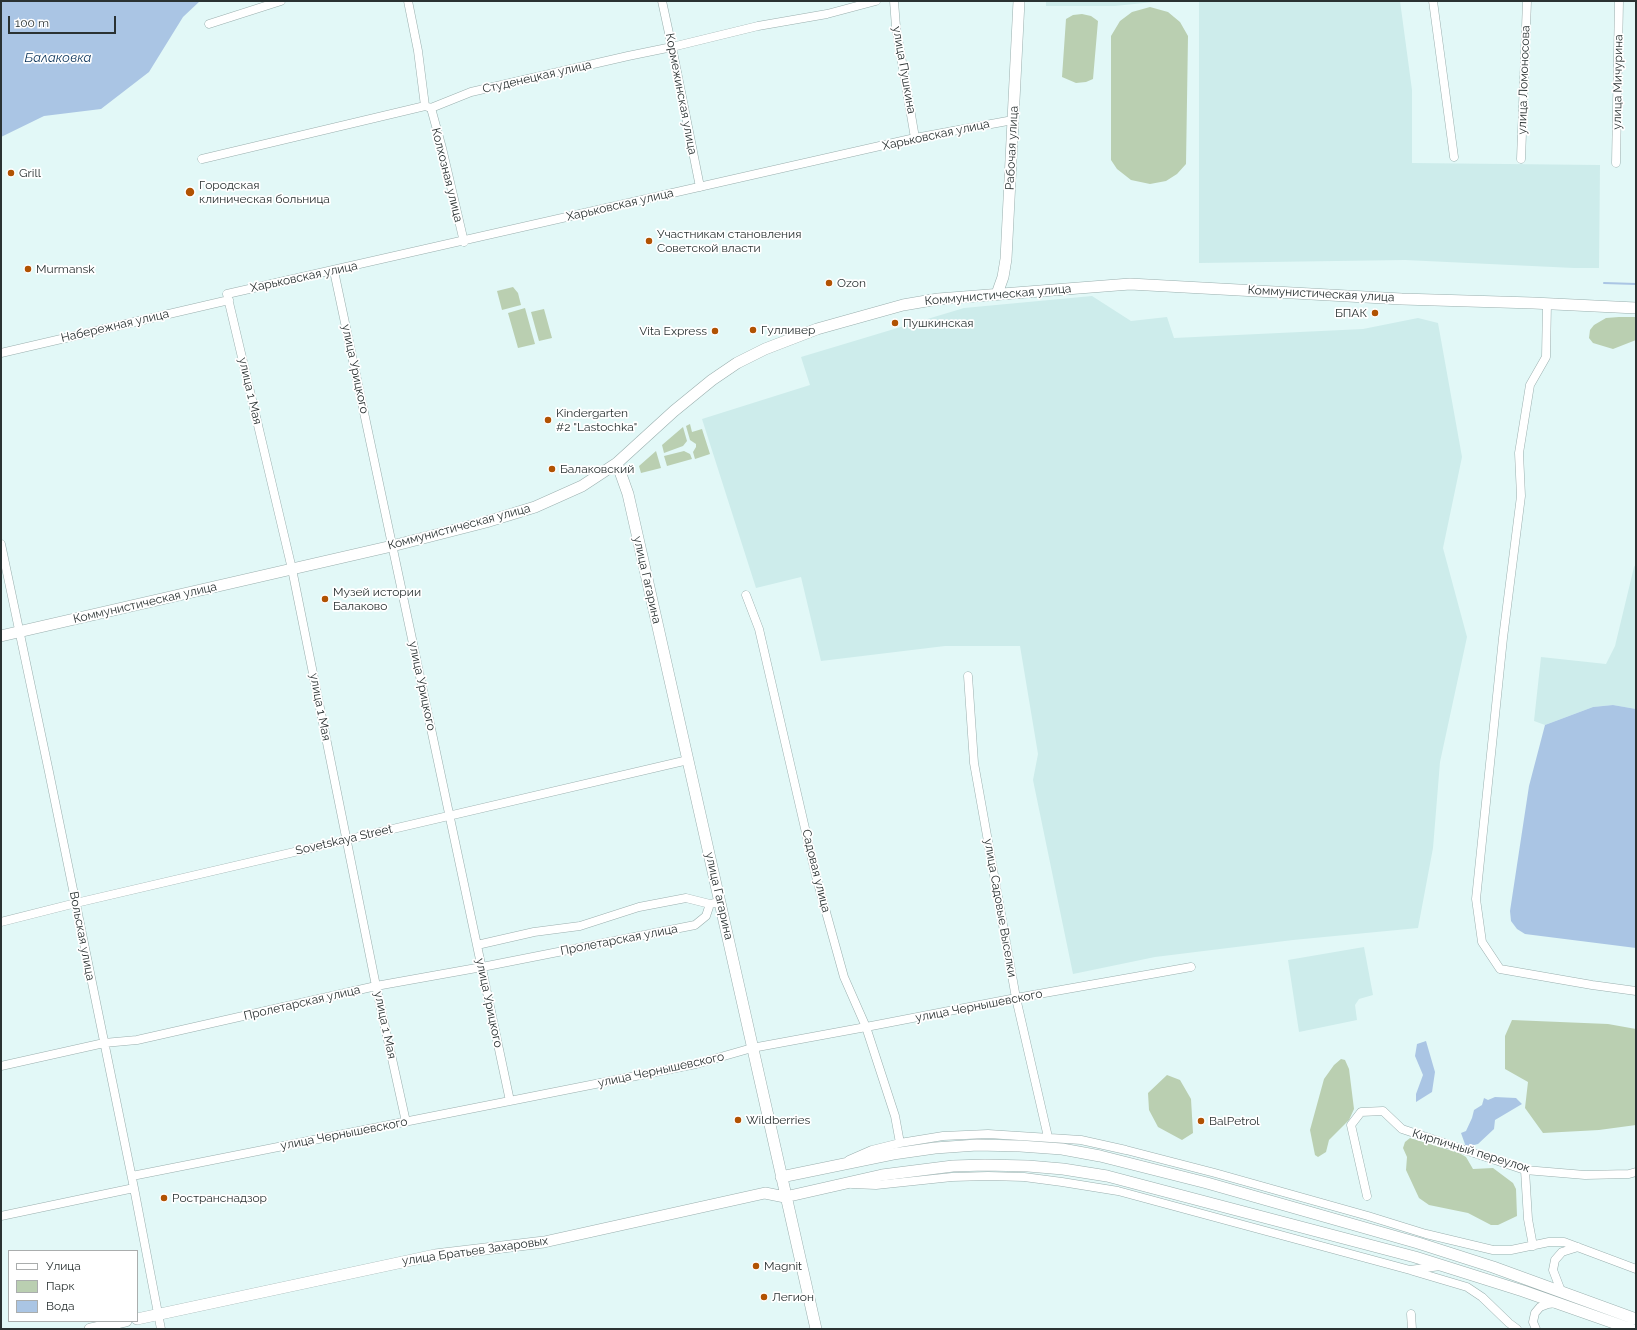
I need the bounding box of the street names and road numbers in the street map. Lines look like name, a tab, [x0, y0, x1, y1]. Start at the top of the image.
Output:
street label: улица Пушкина	[889, 25, 919, 115]
street label: улица Ломоносова	[1515, 25, 1533, 135]
street label: Кормежинская улица	[662, 32, 700, 156]
street label: улица Мичурина	[1610, 34, 1626, 130]
street label: Студенецкая улица	[481, 57, 593, 97]
street label: Рабочая улица	[1003, 106, 1021, 190]
street label: Харьковская улица	[881, 117, 991, 153]
street label: Колхозная улица	[428, 126, 466, 224]
street label: Харьковская улица	[565, 186, 675, 224]
street label: Харьковская улица	[249, 259, 359, 295]
street label: Коммунистическая улица	[924, 281, 1072, 309]
street label: Коммунистическая улица	[1247, 283, 1395, 305]
street label: Набережная улица	[60, 307, 170, 345]
street label: улица Урицкого	[339, 323, 371, 415]
street label: улица 1 Мая	[235, 356, 265, 426]
street label: Коммунистическая улица	[386, 501, 532, 553]
street label: улица Гагарина	[630, 535, 664, 625]
street label: Коммунистическая улица	[72, 579, 218, 627]
street label: улица Урицкого	[406, 640, 438, 732]
street label: улица 1 Мая	[306, 672, 334, 742]
street label: Sovetskaya Street	[294, 822, 394, 858]
street label: Садовая улица	[799, 828, 833, 914]
street label: улица Садовые Выселки	[981, 838, 1019, 978]
street label: улица Гагарина	[702, 851, 736, 941]
street label: Вольская улица	[66, 890, 98, 982]
street label: Пролетарская улица	[559, 922, 679, 958]
street label: улица Урицкого	[473, 957, 505, 1049]
street label: Пролетарская улица	[242, 983, 362, 1023]
street label: улица Чернышевского	[914, 987, 1044, 1025]
street label: улица 1 Мая	[371, 990, 399, 1060]
street label: улица Чернышевского	[596, 1050, 726, 1090]
street label: улица Чернышевского	[279, 1115, 409, 1153]
street label: Кирпичный переулок	[1410, 1126, 1532, 1176]
street label: улица Братьев Захаровых	[401, 1234, 549, 1268]

